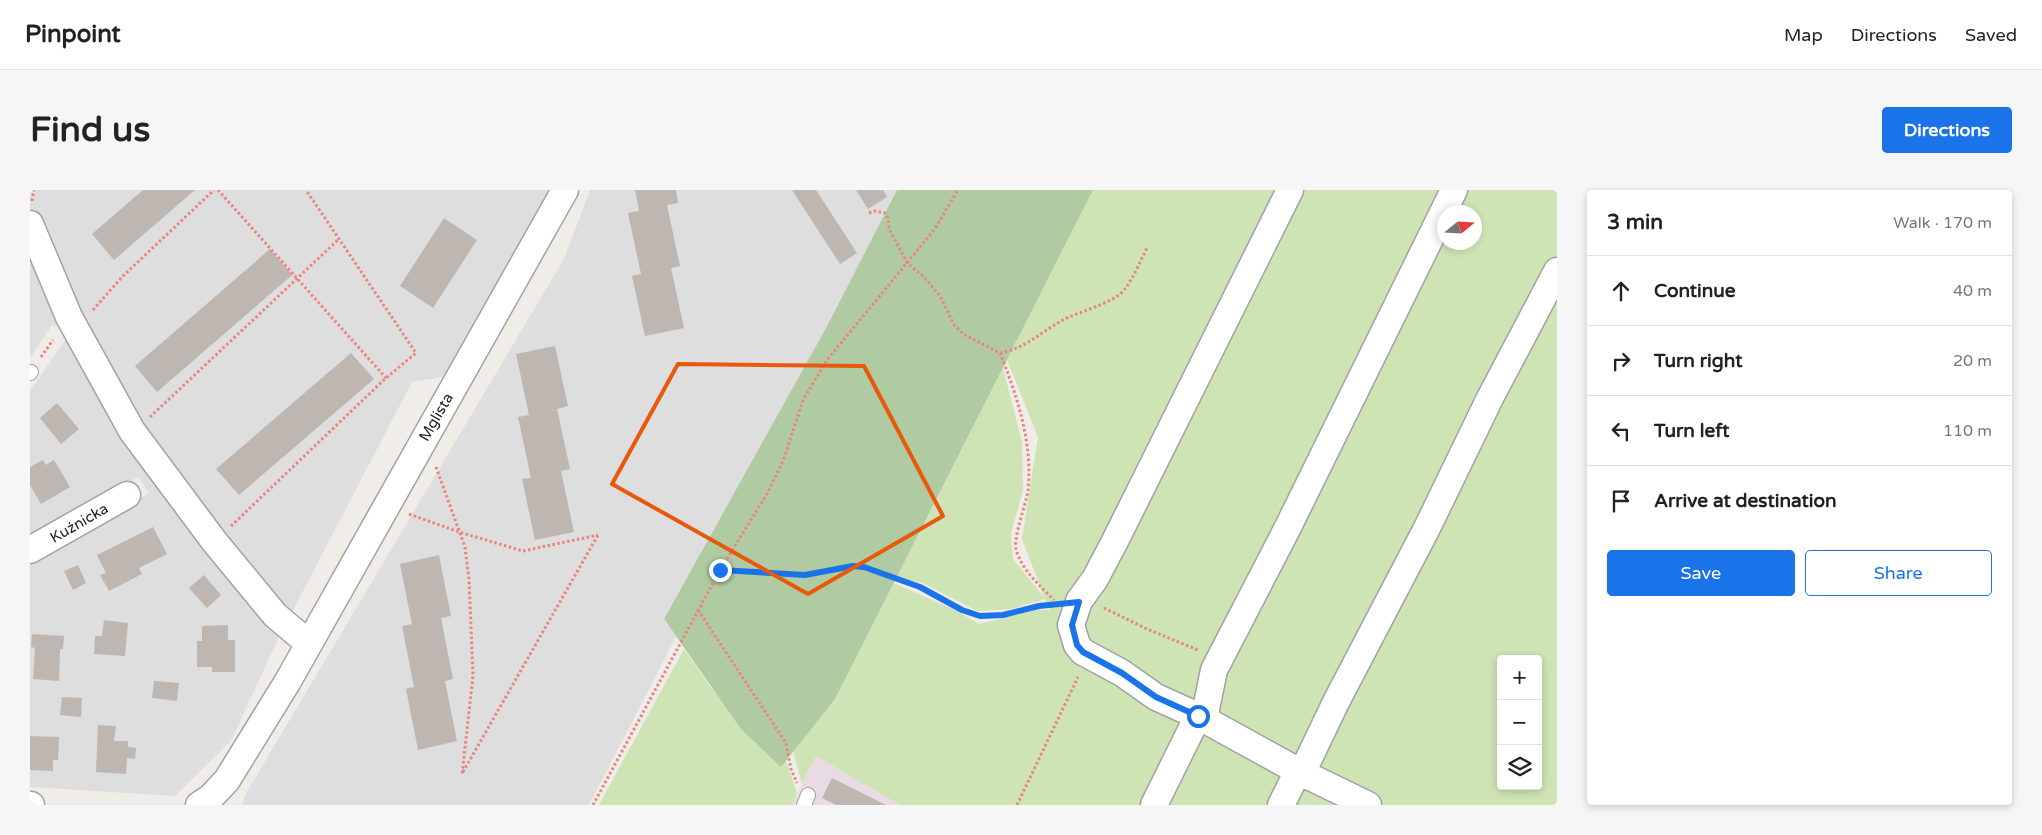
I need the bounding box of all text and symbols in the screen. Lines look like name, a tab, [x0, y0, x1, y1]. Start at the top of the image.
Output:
text: Pinpoint	[25, 20, 121, 49]
text: Map	[1784, 24, 1823, 46]
text: Directions	[1851, 24, 1937, 46]
text: Saved	[1965, 24, 2017, 46]
button: Directions	[1882, 107, 2012, 153]
text: Find us	[30, 109, 150, 151]
north arrow	[1437, 205, 1482, 250]
text: 3 min	[1607, 210, 1663, 235]
text: Walk · 170 m	[1893, 213, 1992, 233]
icon: ahead	[1607, 277, 1635, 305]
text: Continue	[1654, 280, 1736, 302]
text: 40 m	[1953, 281, 1992, 301]
icon: right	[1607, 347, 1635, 375]
text: Turn right	[1654, 350, 1742, 372]
text: 20 m	[1953, 351, 1992, 371]
street label: Mglista	[415, 390, 457, 444]
icon: left	[1607, 417, 1635, 445]
text: Turn left	[1654, 420, 1730, 442]
text: 110 m	[1943, 421, 1992, 441]
icon: arrive	[1607, 487, 1635, 515]
text: Arrive at destination	[1654, 490, 1837, 512]
street label: Kuźnicka	[47, 499, 111, 547]
button: Save	[1607, 550, 1795, 596]
button: Share	[1805, 550, 1992, 596]
route end	[709, 559, 732, 582]
map controls	[1497, 655, 1542, 790]
button: +	[1497, 655, 1542, 700]
button: −	[1497, 700, 1542, 745]
route start	[1187, 705, 1210, 728]
button: layers	[1497, 745, 1542, 790]

